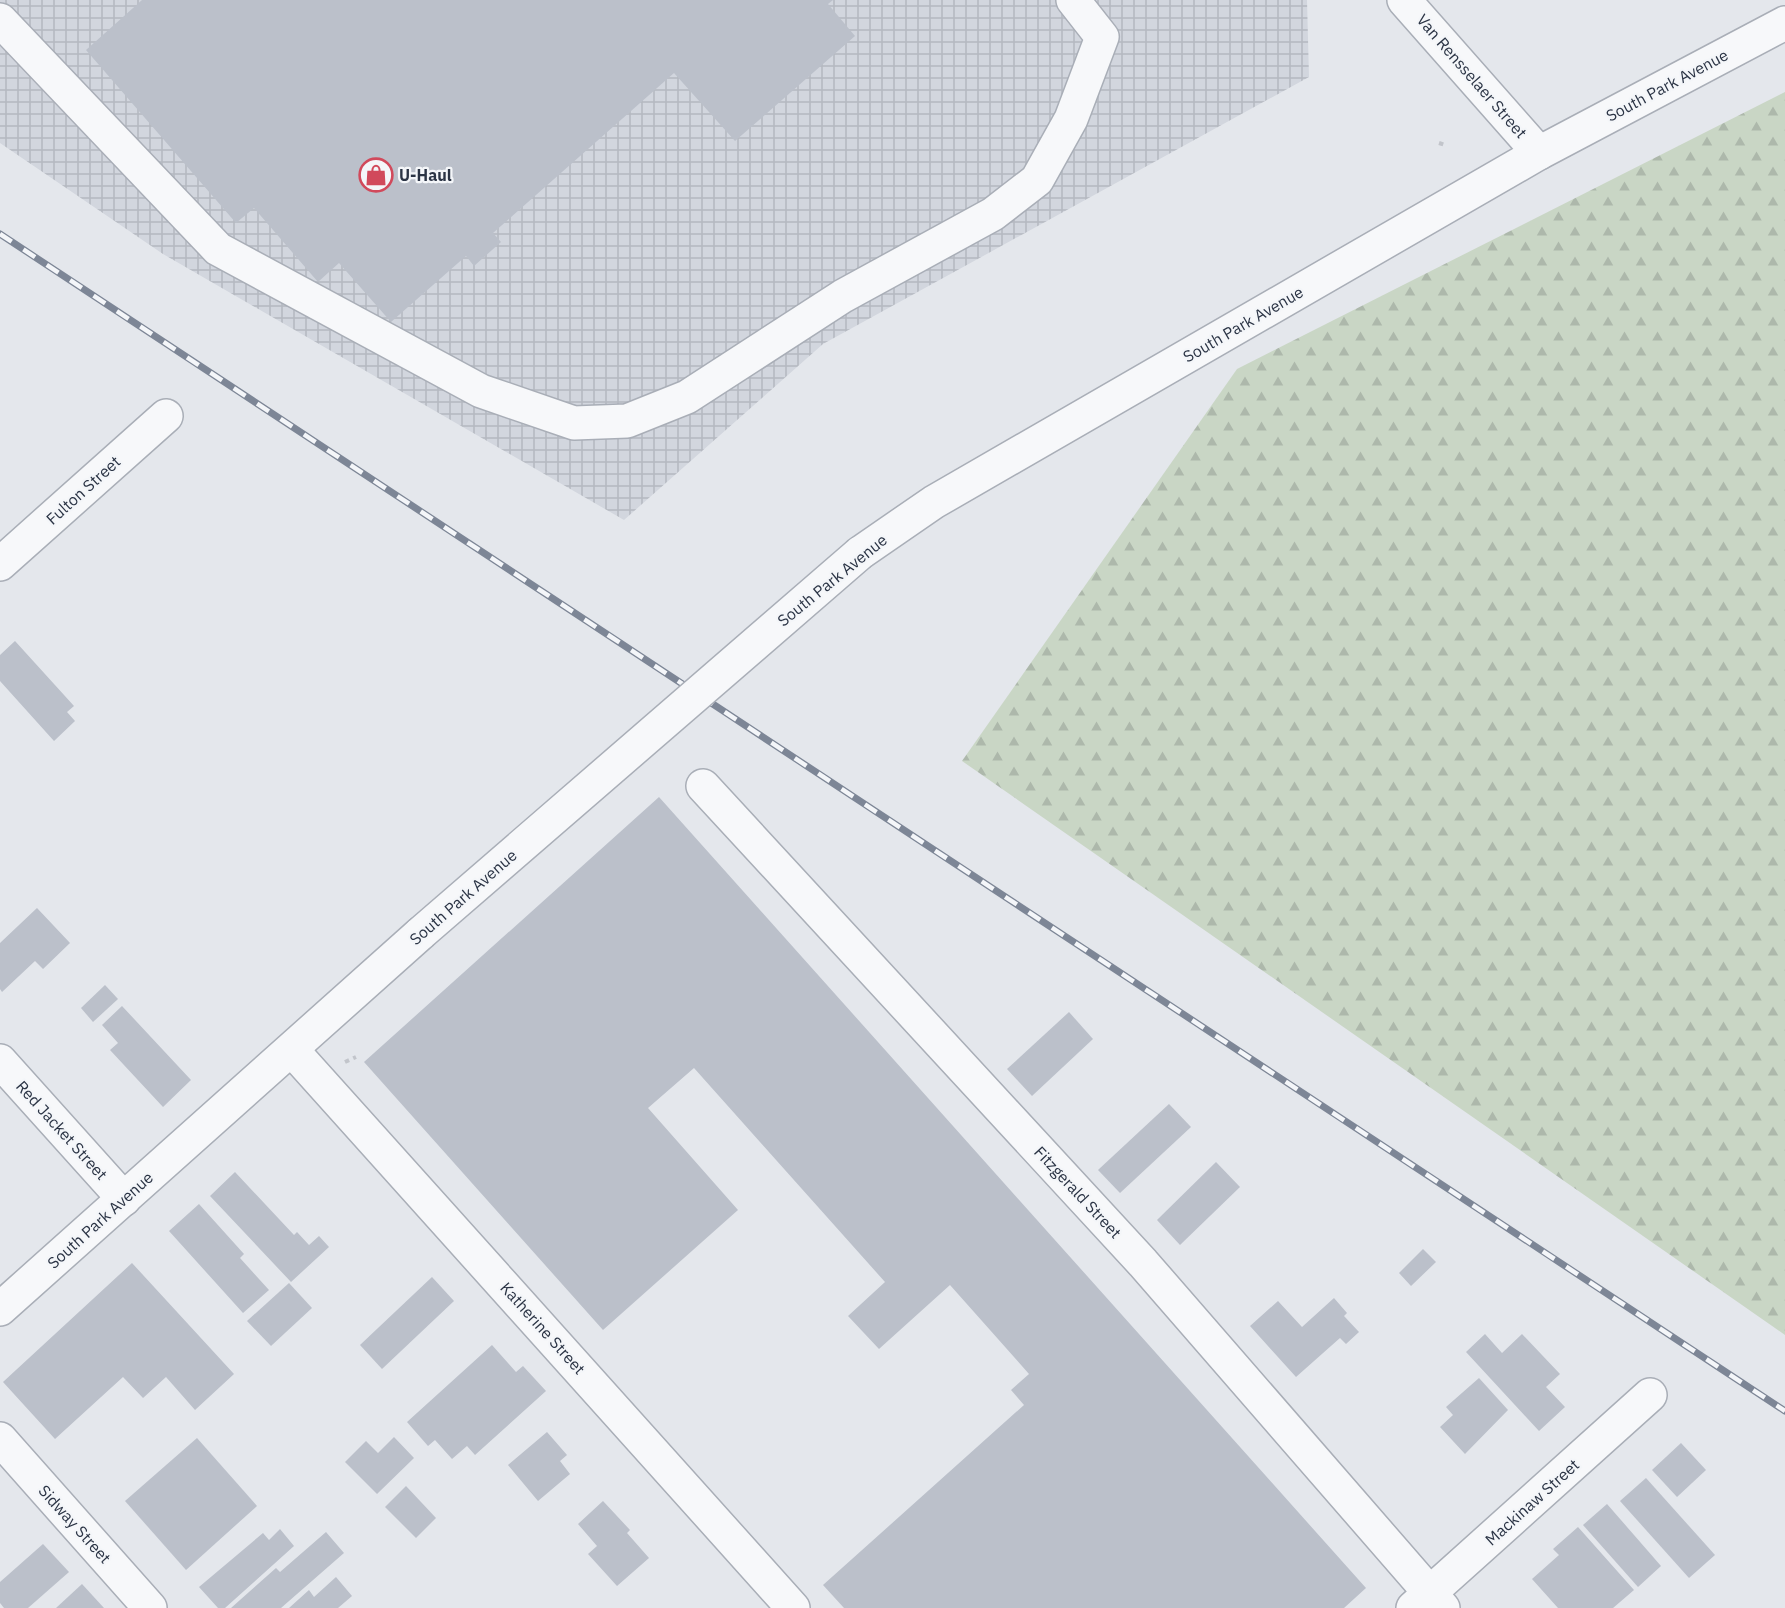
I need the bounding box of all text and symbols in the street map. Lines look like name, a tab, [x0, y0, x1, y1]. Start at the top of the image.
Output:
street label: Van Rensselaer Street	[1413, 10, 1531, 142]
street label: South Park Avenue	[1603, 44, 1732, 126]
shop icon: U-Haul	[358, 157, 394, 193]
place label: U-Haul	[399, 165, 452, 185]
street label: South Park Avenue	[1179, 281, 1307, 367]
street label: Fulton Street	[42, 451, 124, 529]
street label: South Park Avenue	[773, 529, 891, 630]
street label: South Park Avenue	[405, 845, 521, 949]
street label: Red Jacket Street	[12, 1076, 112, 1184]
street label: Fitzgerald Street	[1030, 1142, 1126, 1242]
street label: South Park Avenue	[43, 1167, 157, 1273]
street label: Katherine Street	[496, 1278, 590, 1378]
street label: Mackinaw Street	[1481, 1455, 1583, 1549]
street label: Sidway Street	[34, 1481, 116, 1567]

